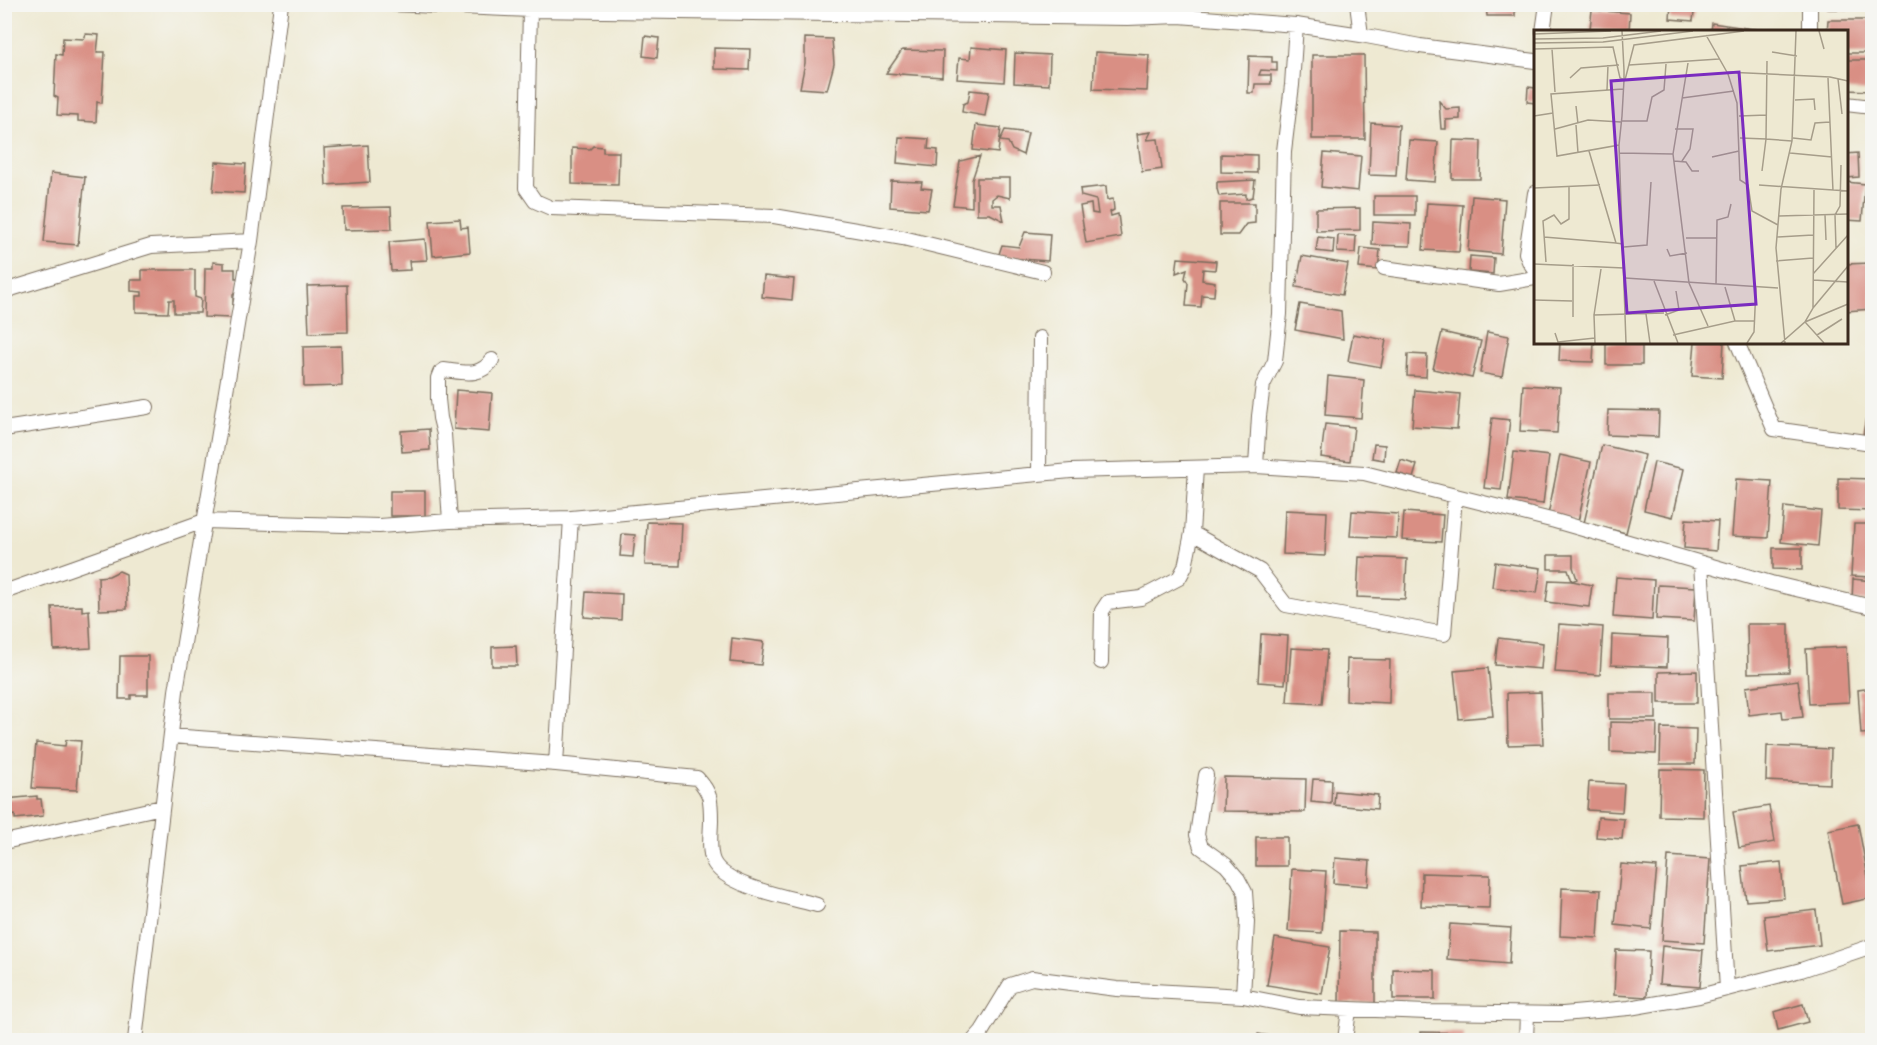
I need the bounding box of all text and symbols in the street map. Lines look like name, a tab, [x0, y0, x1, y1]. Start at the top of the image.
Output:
inset map	[1534, 30, 1847, 344]

